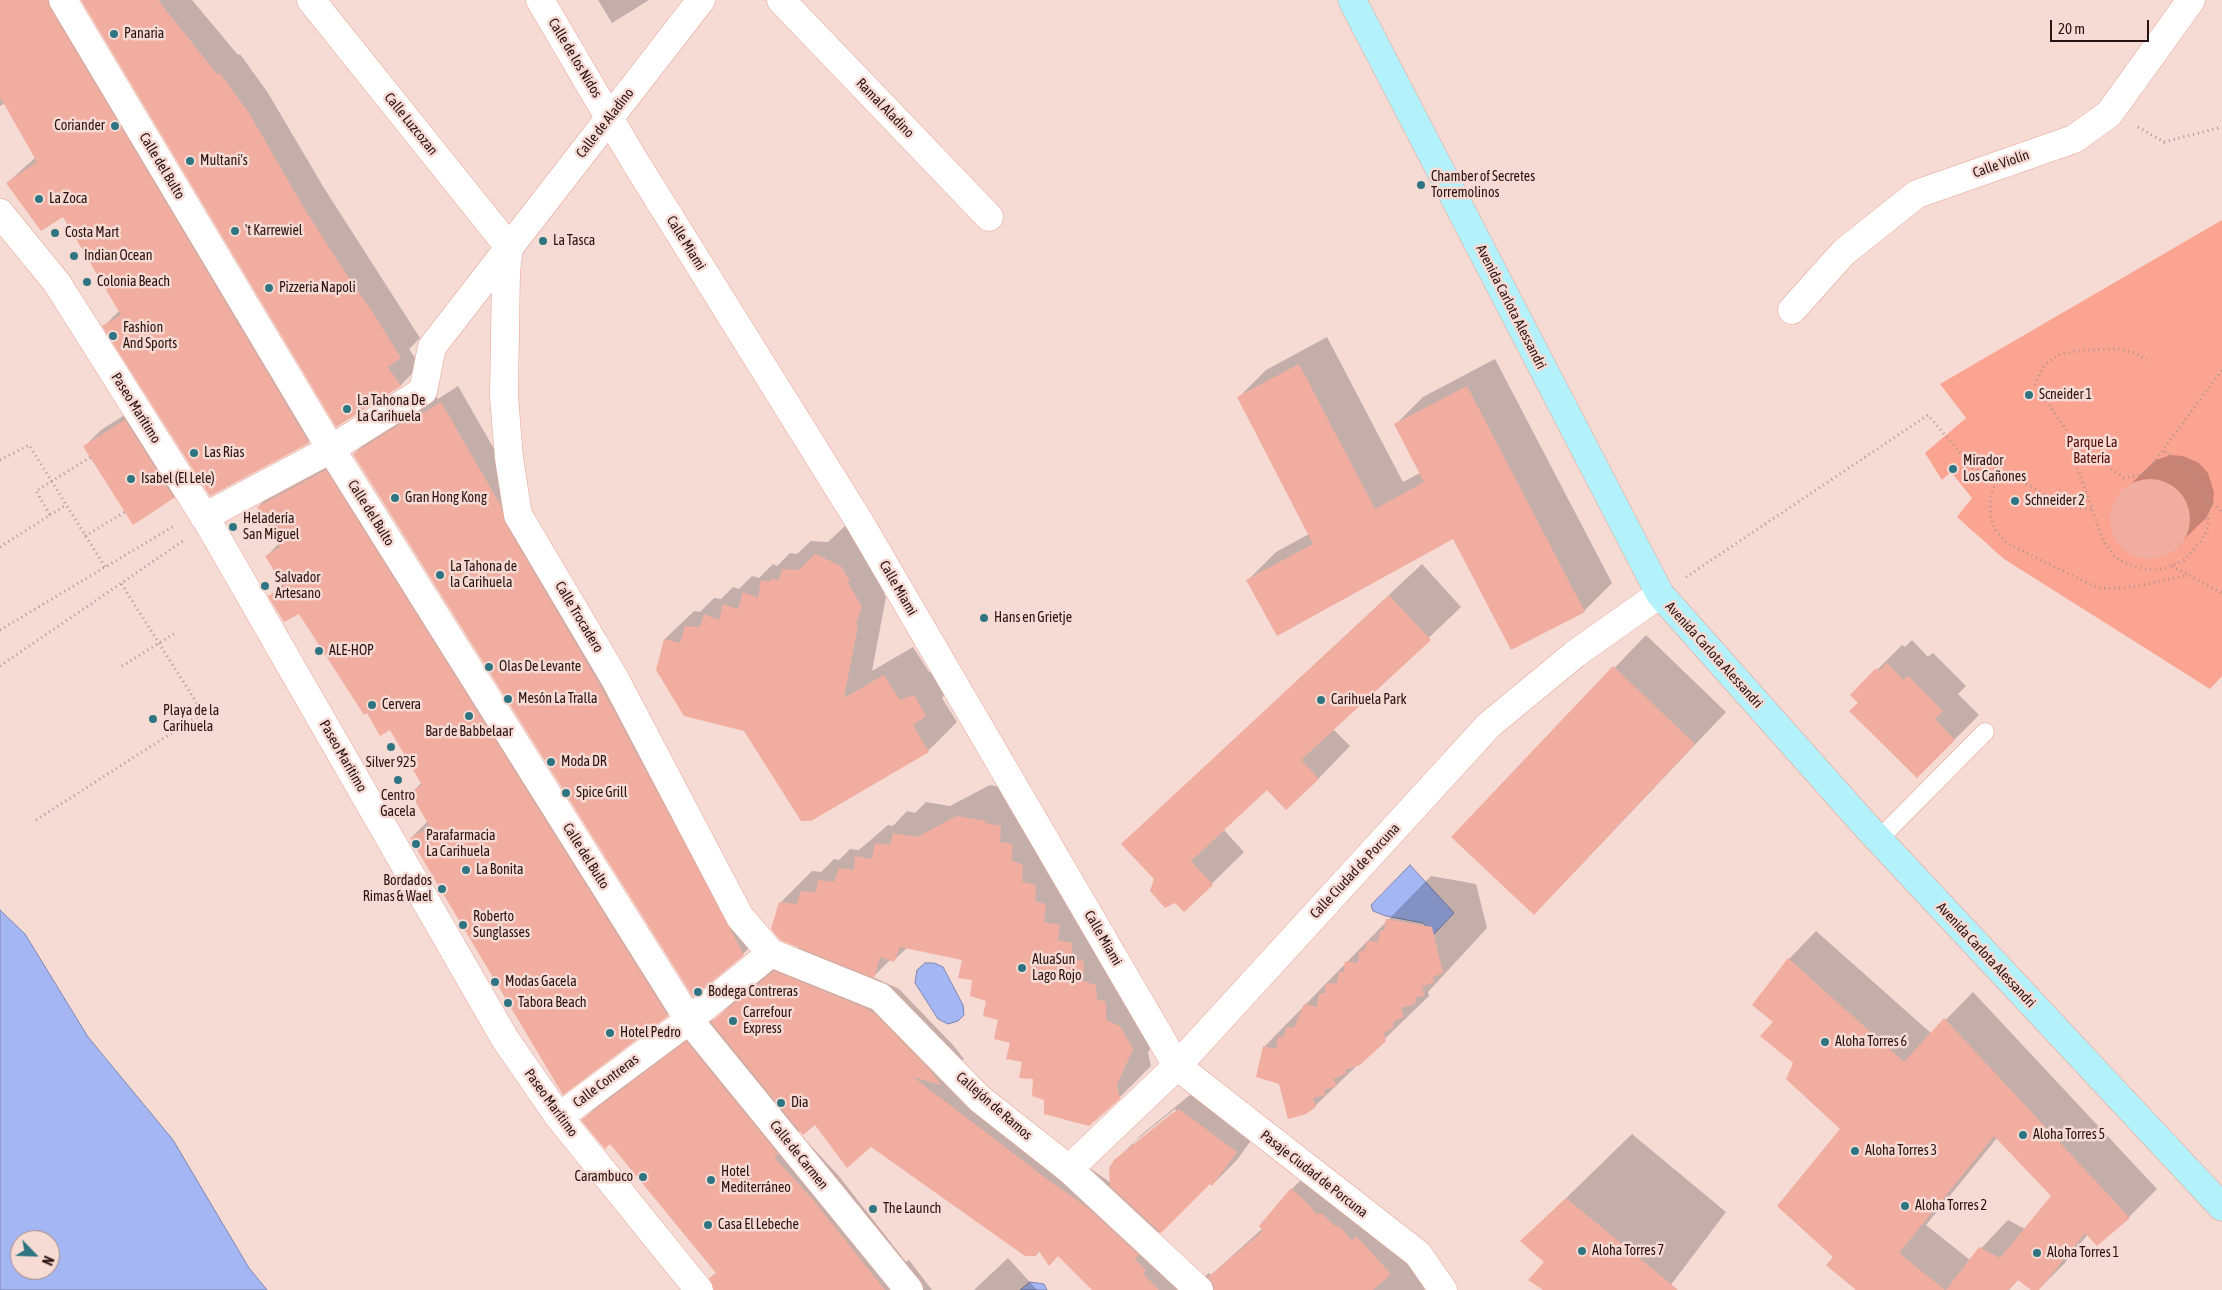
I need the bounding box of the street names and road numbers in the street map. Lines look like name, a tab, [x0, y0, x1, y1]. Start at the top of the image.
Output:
street label: Calle de los Nidos	[545, 15, 605, 101]
street label: Ramal Aladino	[853, 75, 917, 141]
street label: Calle de Aladino	[573, 85, 637, 161]
street label: Calle Luzcozan	[381, 89, 441, 159]
street label: Calle del Bulto	[136, 130, 188, 202]
street label: Calle Violín	[1970, 146, 2032, 182]
street label: Calle Miami	[663, 213, 709, 273]
street label: Avenida Carlota Alessandri	[1472, 242, 1550, 372]
street label: Paseo Marítimo	[108, 370, 164, 446]
street label: Calle del Bulto	[344, 477, 398, 549]
street label: Calle Miami	[876, 557, 920, 619]
street label: Calle Trocadero	[551, 578, 607, 656]
street label: Avenida Carlota Alessandri	[1662, 598, 1766, 712]
street label: Paseo Marítimo	[316, 717, 370, 795]
street label: Calle del Bulto	[559, 820, 613, 892]
street label: Calle Ciudad de Porcuna	[1307, 820, 1403, 922]
street label: Avenida Carlota Alessandri	[1933, 899, 2039, 1011]
street label: Calle Miami	[1081, 907, 1125, 969]
street label: Calle Contreras	[570, 1051, 642, 1111]
street label: Paseo Marítimo	[521, 1066, 581, 1140]
street label: Callejón de Ramos	[953, 1069, 1035, 1143]
street label: Calle de Carmen	[766, 1117, 832, 1193]
street label: Pasaje Ciudad de Porcuna	[1257, 1127, 1371, 1221]

